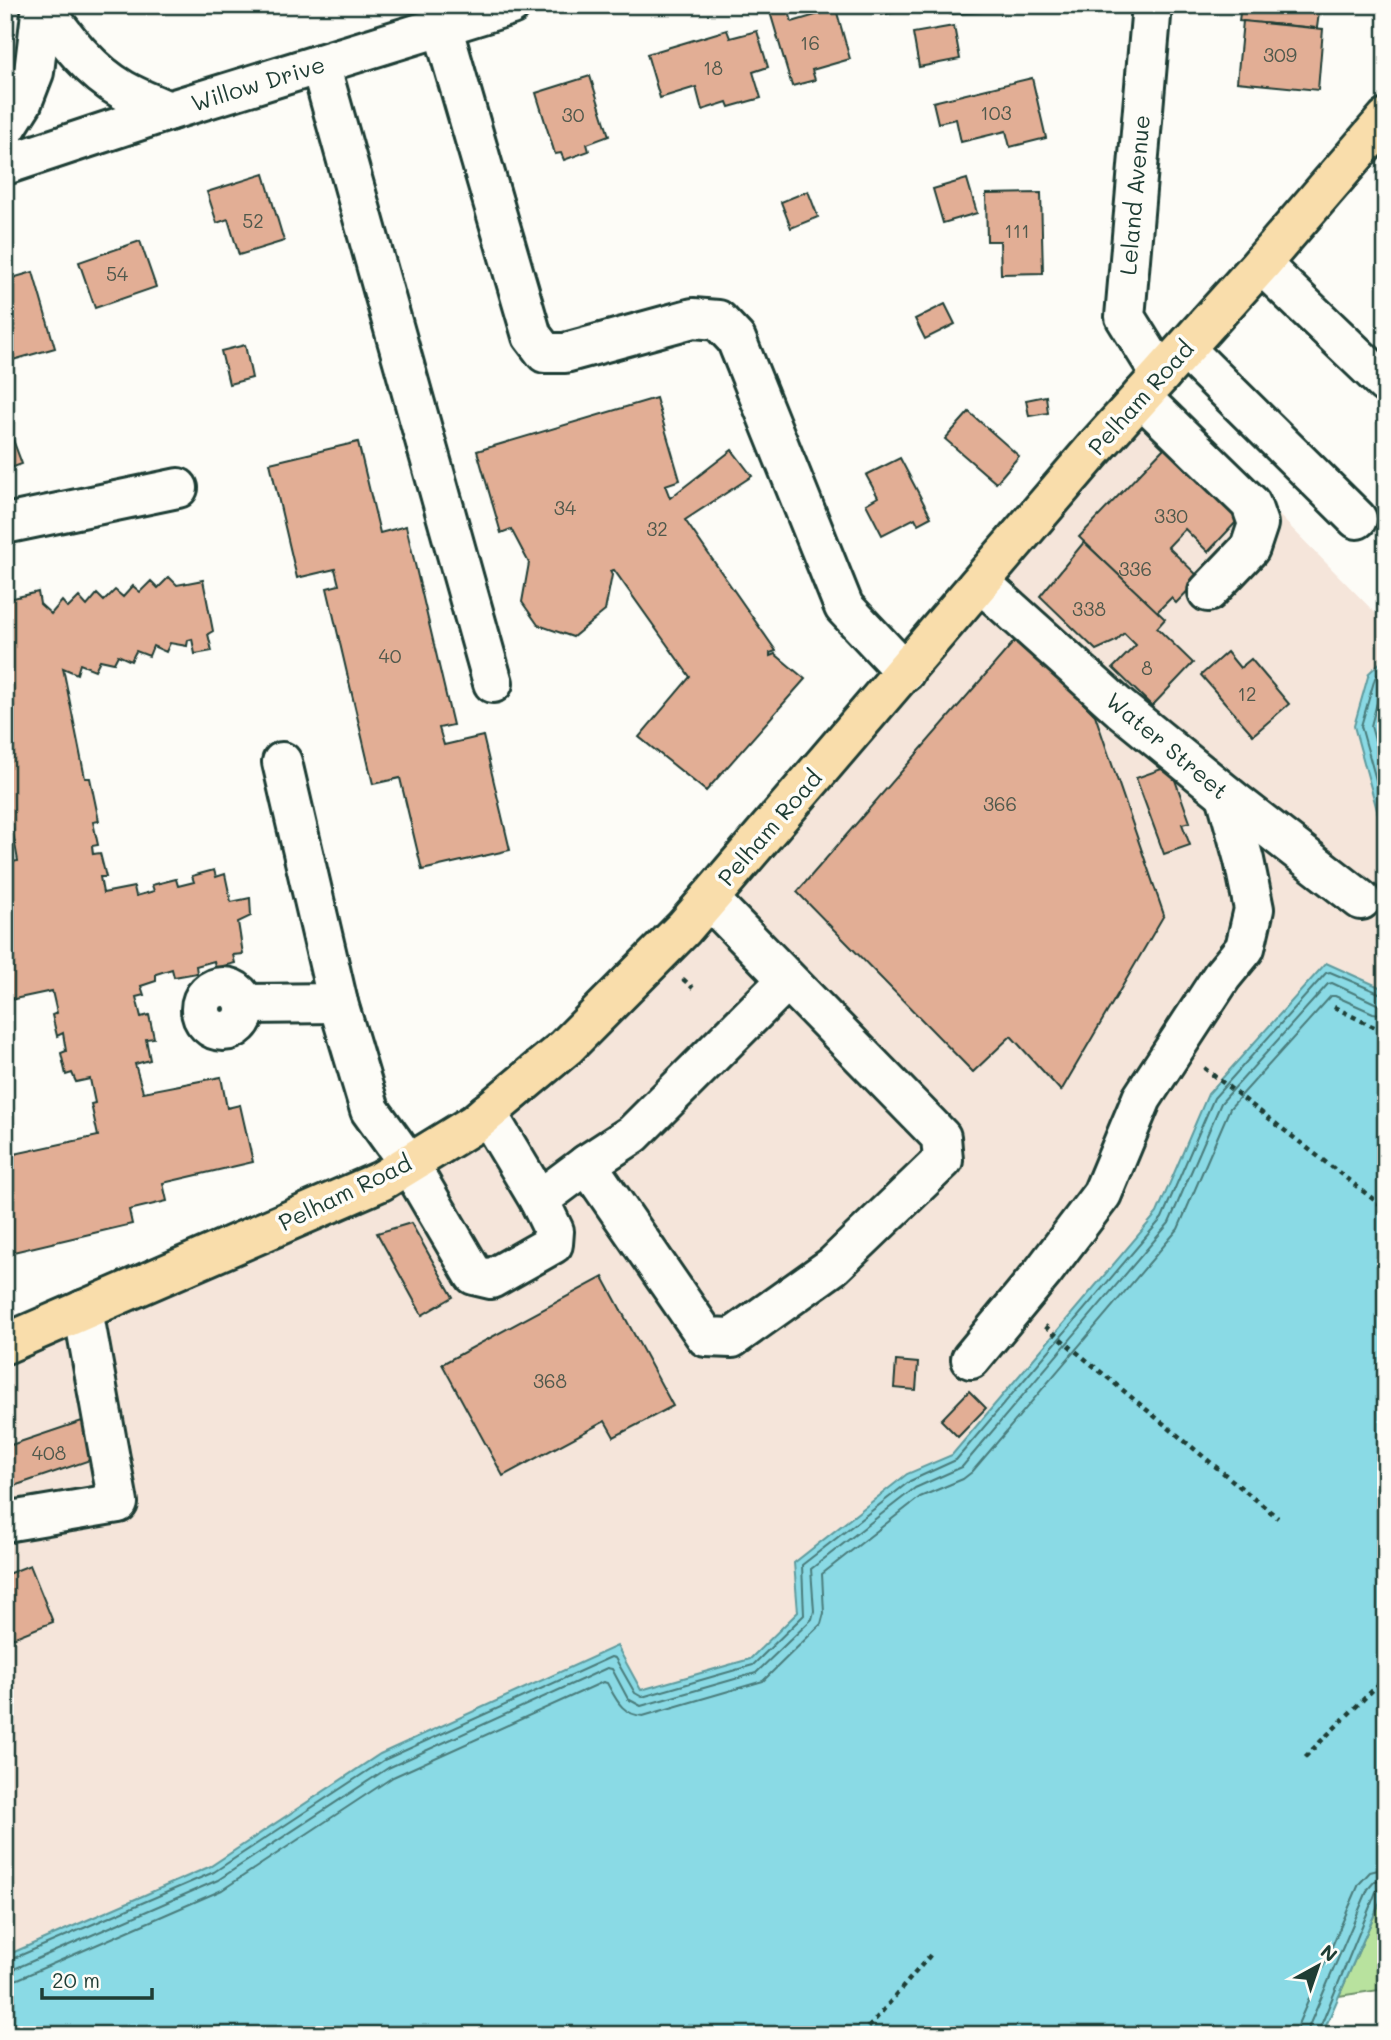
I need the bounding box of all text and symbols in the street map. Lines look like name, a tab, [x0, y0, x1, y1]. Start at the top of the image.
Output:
house number: 16	[800, 30, 820, 55]
house number: 309	[1263, 42, 1297, 67]
street label: Willow Drive	[187, 48, 328, 118]
house number: 18	[703, 55, 723, 80]
house number: 103	[980, 100, 1012, 125]
house number: 30	[562, 102, 585, 127]
street label: Leland Avenue	[1112, 114, 1156, 276]
house number: 52	[242, 208, 264, 233]
house number: 111	[1004, 218, 1030, 243]
house number: 54	[106, 261, 128, 286]
street label: Pelham Road	[1081, 334, 1200, 461]
house number: 34	[554, 495, 576, 520]
house number: 330	[1154, 503, 1188, 528]
house number: 32	[646, 516, 668, 541]
house number: 336	[1118, 556, 1152, 581]
house number: 338	[1072, 596, 1106, 621]
house number: 40	[379, 643, 402, 668]
house number: 8	[1141, 655, 1153, 680]
house number: 12	[1237, 681, 1257, 706]
street label: Water Street	[1100, 685, 1235, 805]
street label: Pelham Road	[711, 763, 828, 892]
house number: 366	[983, 791, 1017, 816]
street label: Pelham Road	[273, 1147, 416, 1237]
house number: 368	[533, 1368, 567, 1393]
house number: 408	[32, 1440, 66, 1465]
north arrow	[1282, 1932, 1352, 2002]
text: N	[1316, 1938, 1343, 1967]
scale bar	[42, 1956, 152, 2000]
text: 20 m	[52, 1966, 100, 1993]

